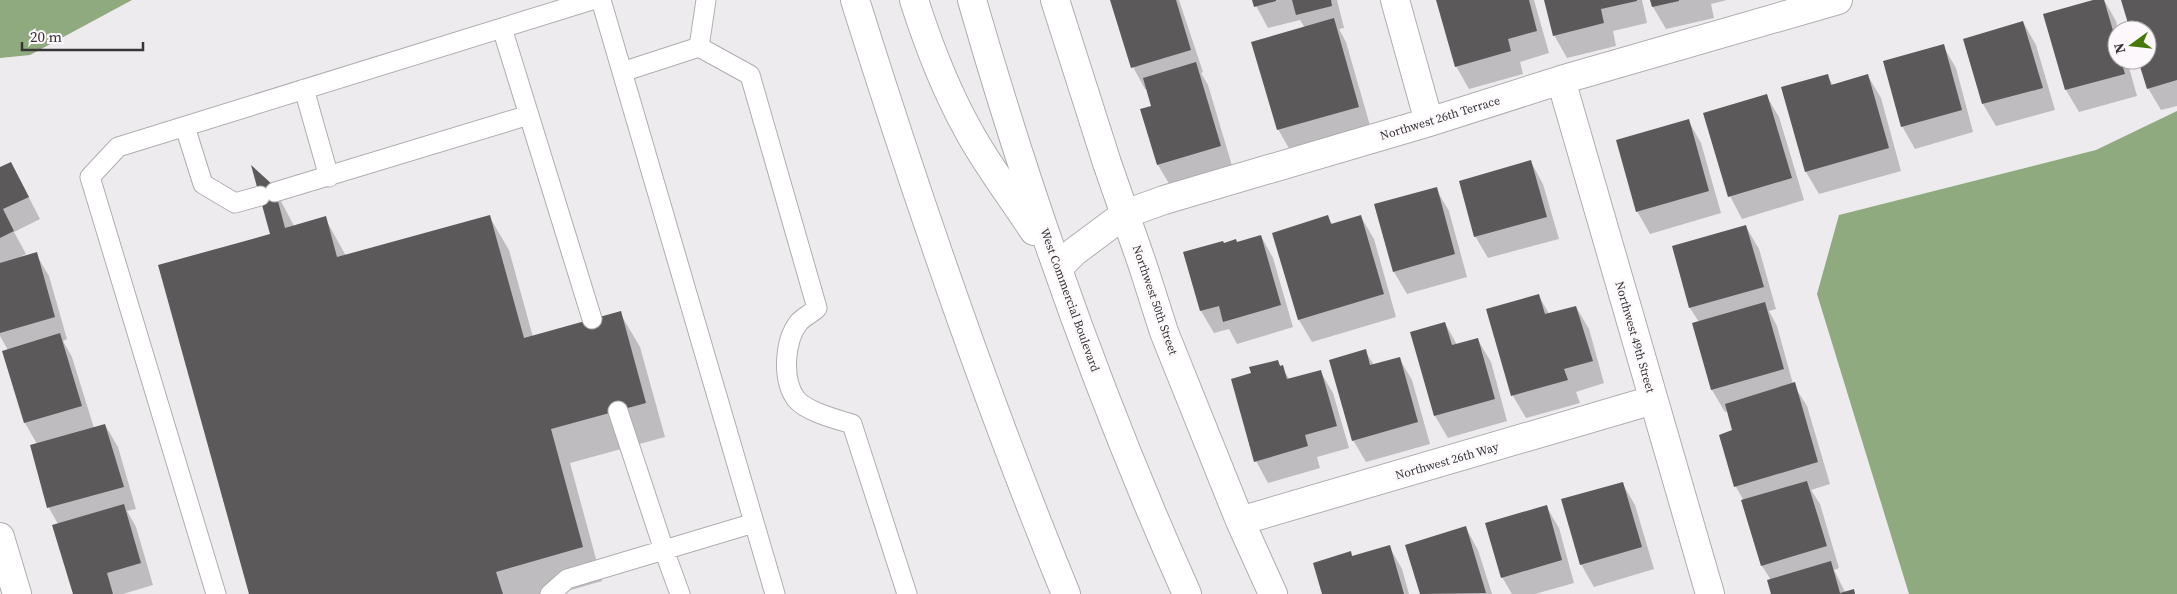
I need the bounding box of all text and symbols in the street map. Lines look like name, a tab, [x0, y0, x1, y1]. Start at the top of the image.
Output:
scale bar	[22, 20, 144, 52]
north arrow	[2107, 20, 2157, 70]
text: 20 m	[30, 26, 62, 47]
text: N	[2108, 41, 2130, 56]
street label: Northwest 26th Terrace	[1378, 92, 1502, 144]
street label: West Commercial Boulevard	[1037, 226, 1104, 374]
street label: Northwest 50th Street	[1129, 243, 1181, 357]
street label: Northwest 49th Street	[1611, 279, 1659, 395]
street label: Northwest 26th Way	[1394, 438, 1501, 483]

